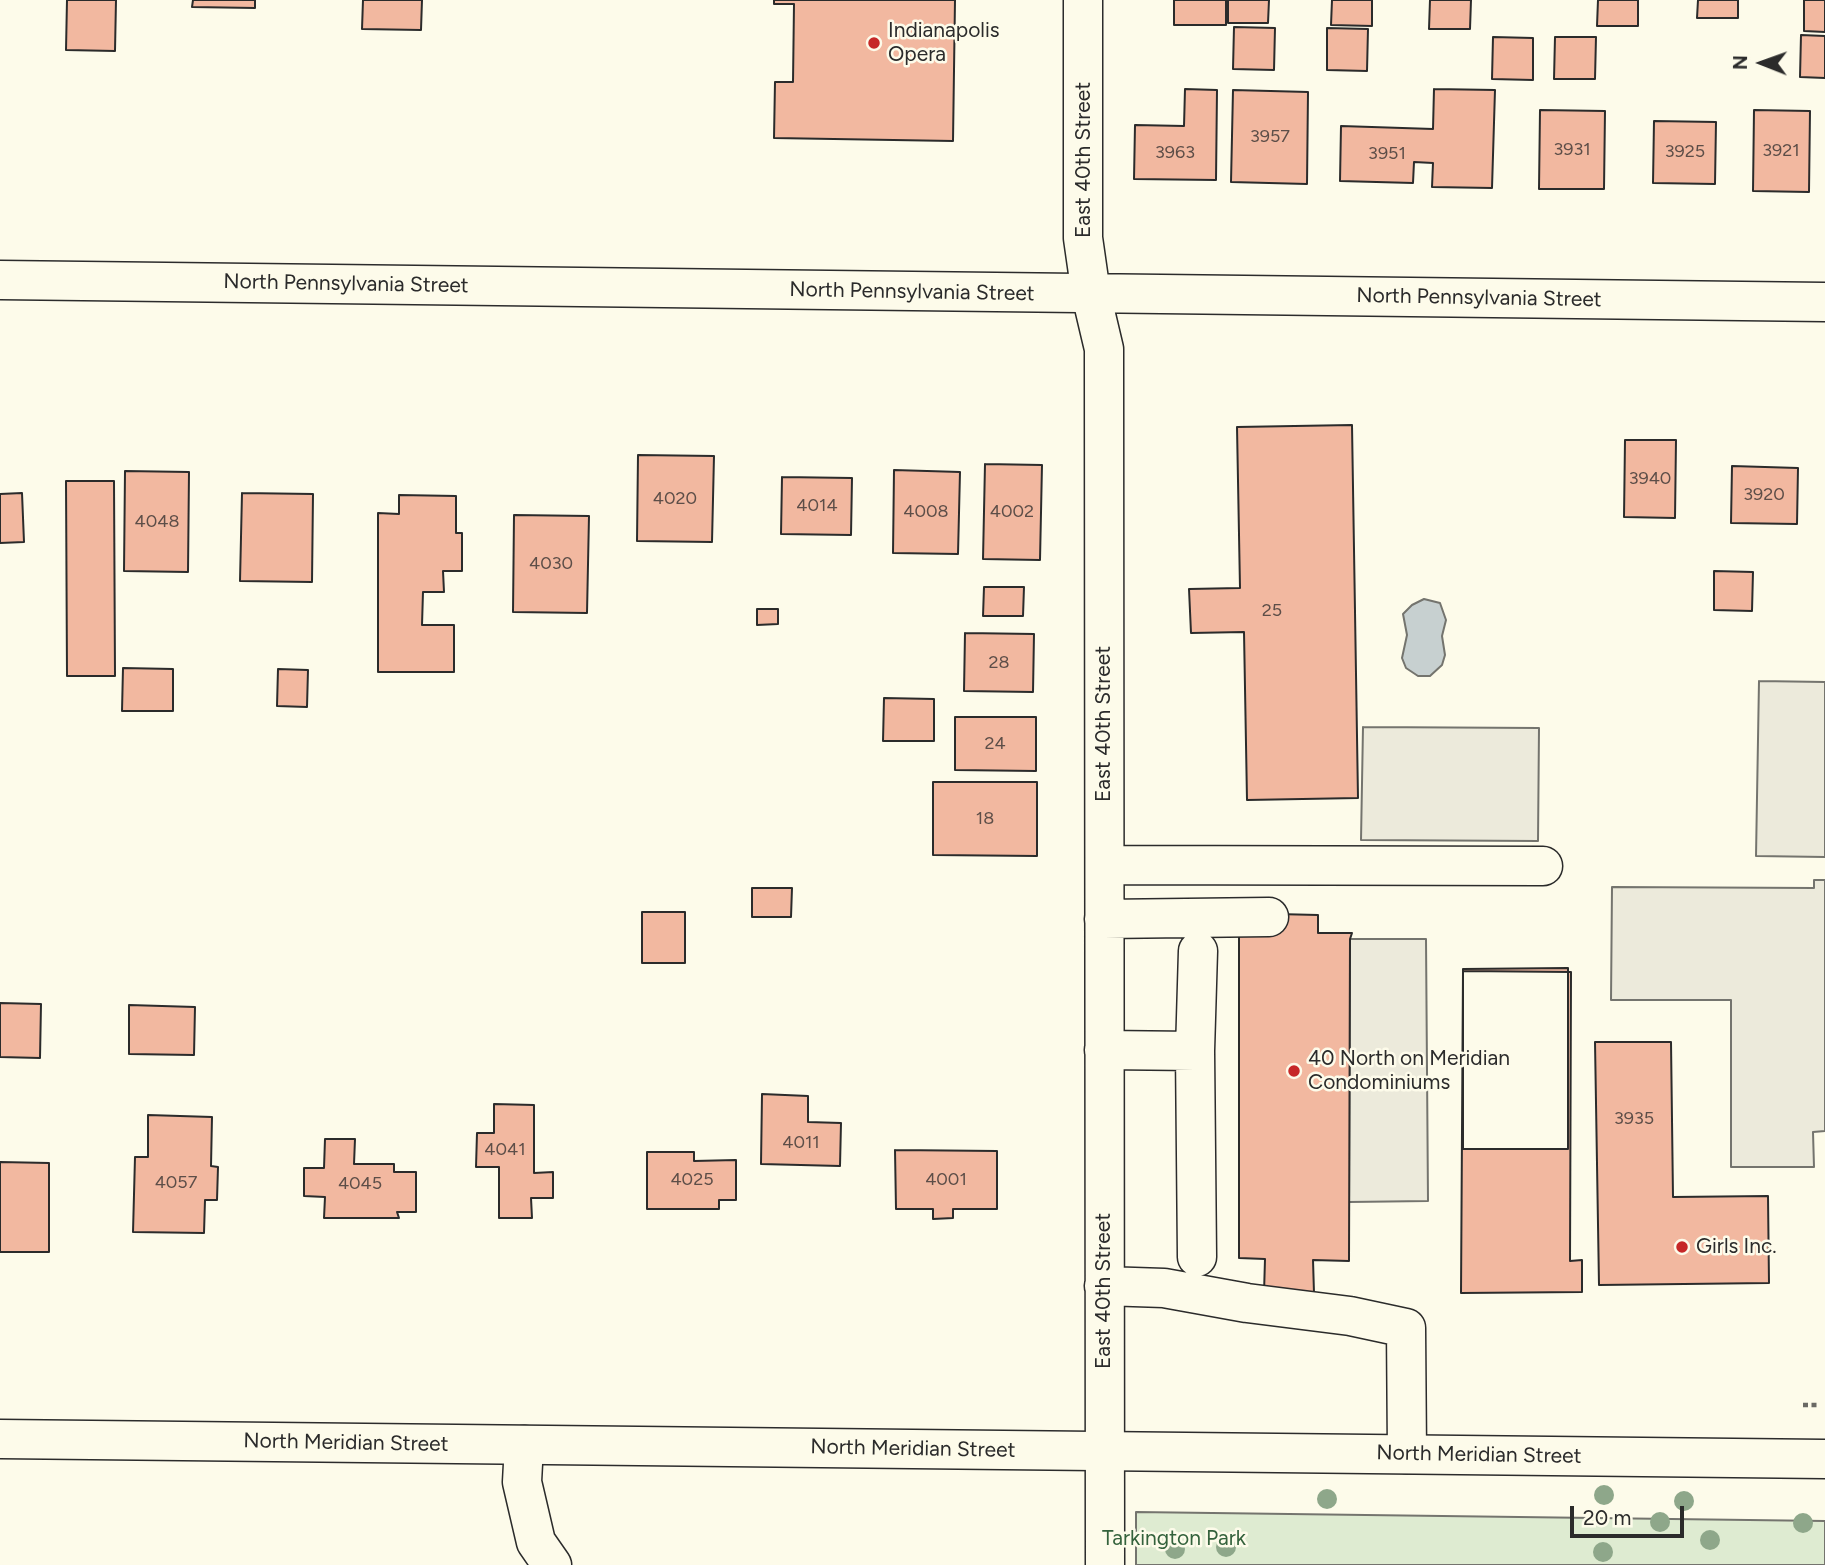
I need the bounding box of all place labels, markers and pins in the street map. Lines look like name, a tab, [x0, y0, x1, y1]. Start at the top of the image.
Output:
place label: Indianapolis Opera	[888, 18, 1000, 68]
marker: Indianapolis Opera	[866, 35, 882, 51]
place label: 40 North on Meridian Condominiums	[1308, 1046, 1510, 1096]
marker: 40 North on Meridian Condominiums	[1286, 1063, 1302, 1079]
place label: Girls Inc.	[1696, 1234, 1777, 1260]
marker: Girls Inc.	[1674, 1239, 1690, 1255]

